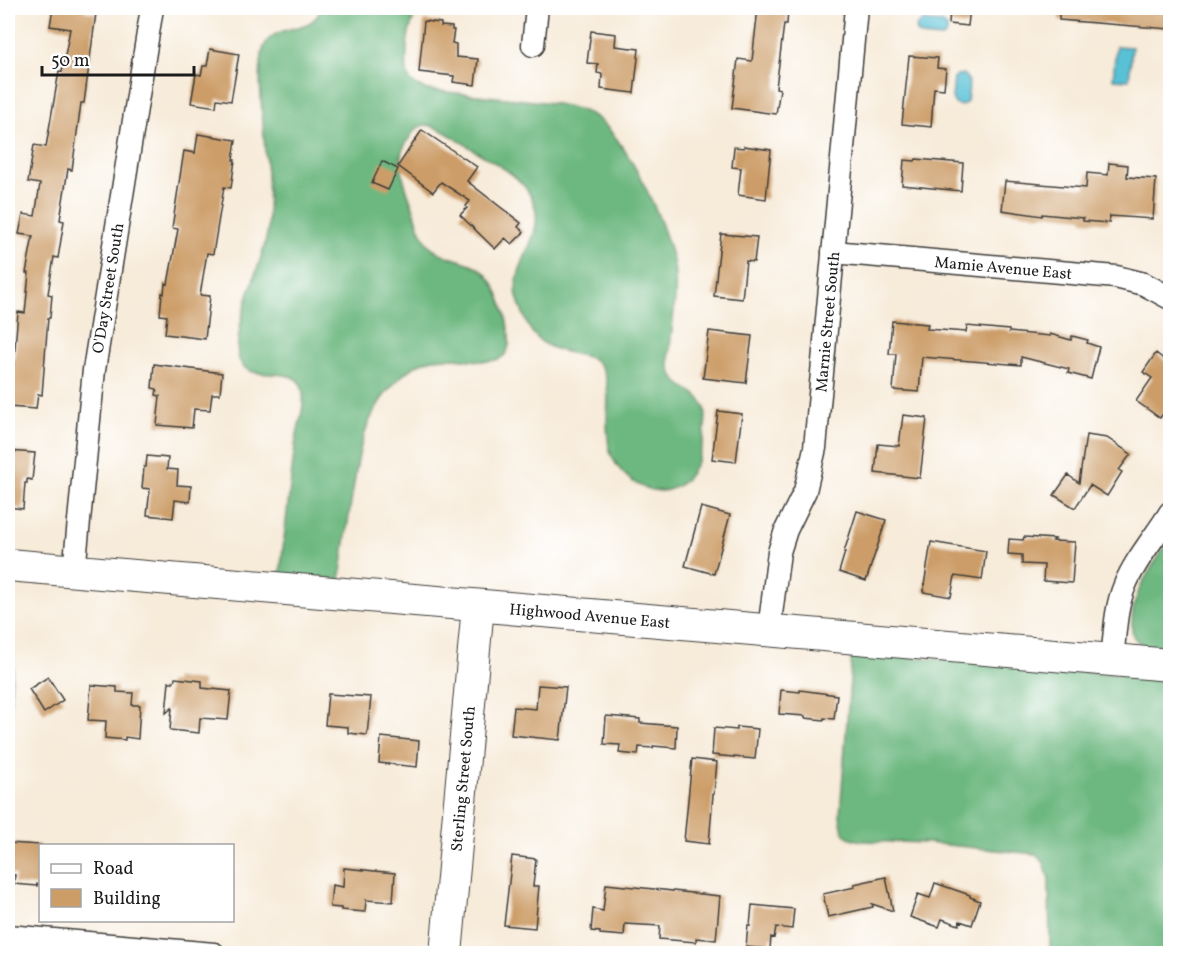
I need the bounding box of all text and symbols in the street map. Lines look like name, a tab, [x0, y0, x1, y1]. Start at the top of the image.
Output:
scale bar	[42, 39, 194, 77]
text: 50 m	[51, 49, 90, 74]
street label: O'Day Street South	[88, 221, 130, 355]
street label: Marnie Street South	[811, 250, 846, 393]
street label: Mamie Avenue East	[933, 252, 1073, 286]
street label: Highwood Avenue East	[508, 599, 671, 635]
street label: Sterling Street South	[446, 705, 482, 853]
legend	[39, 844, 234, 922]
text: Road	[93, 857, 134, 882]
text: Building	[93, 887, 161, 912]

